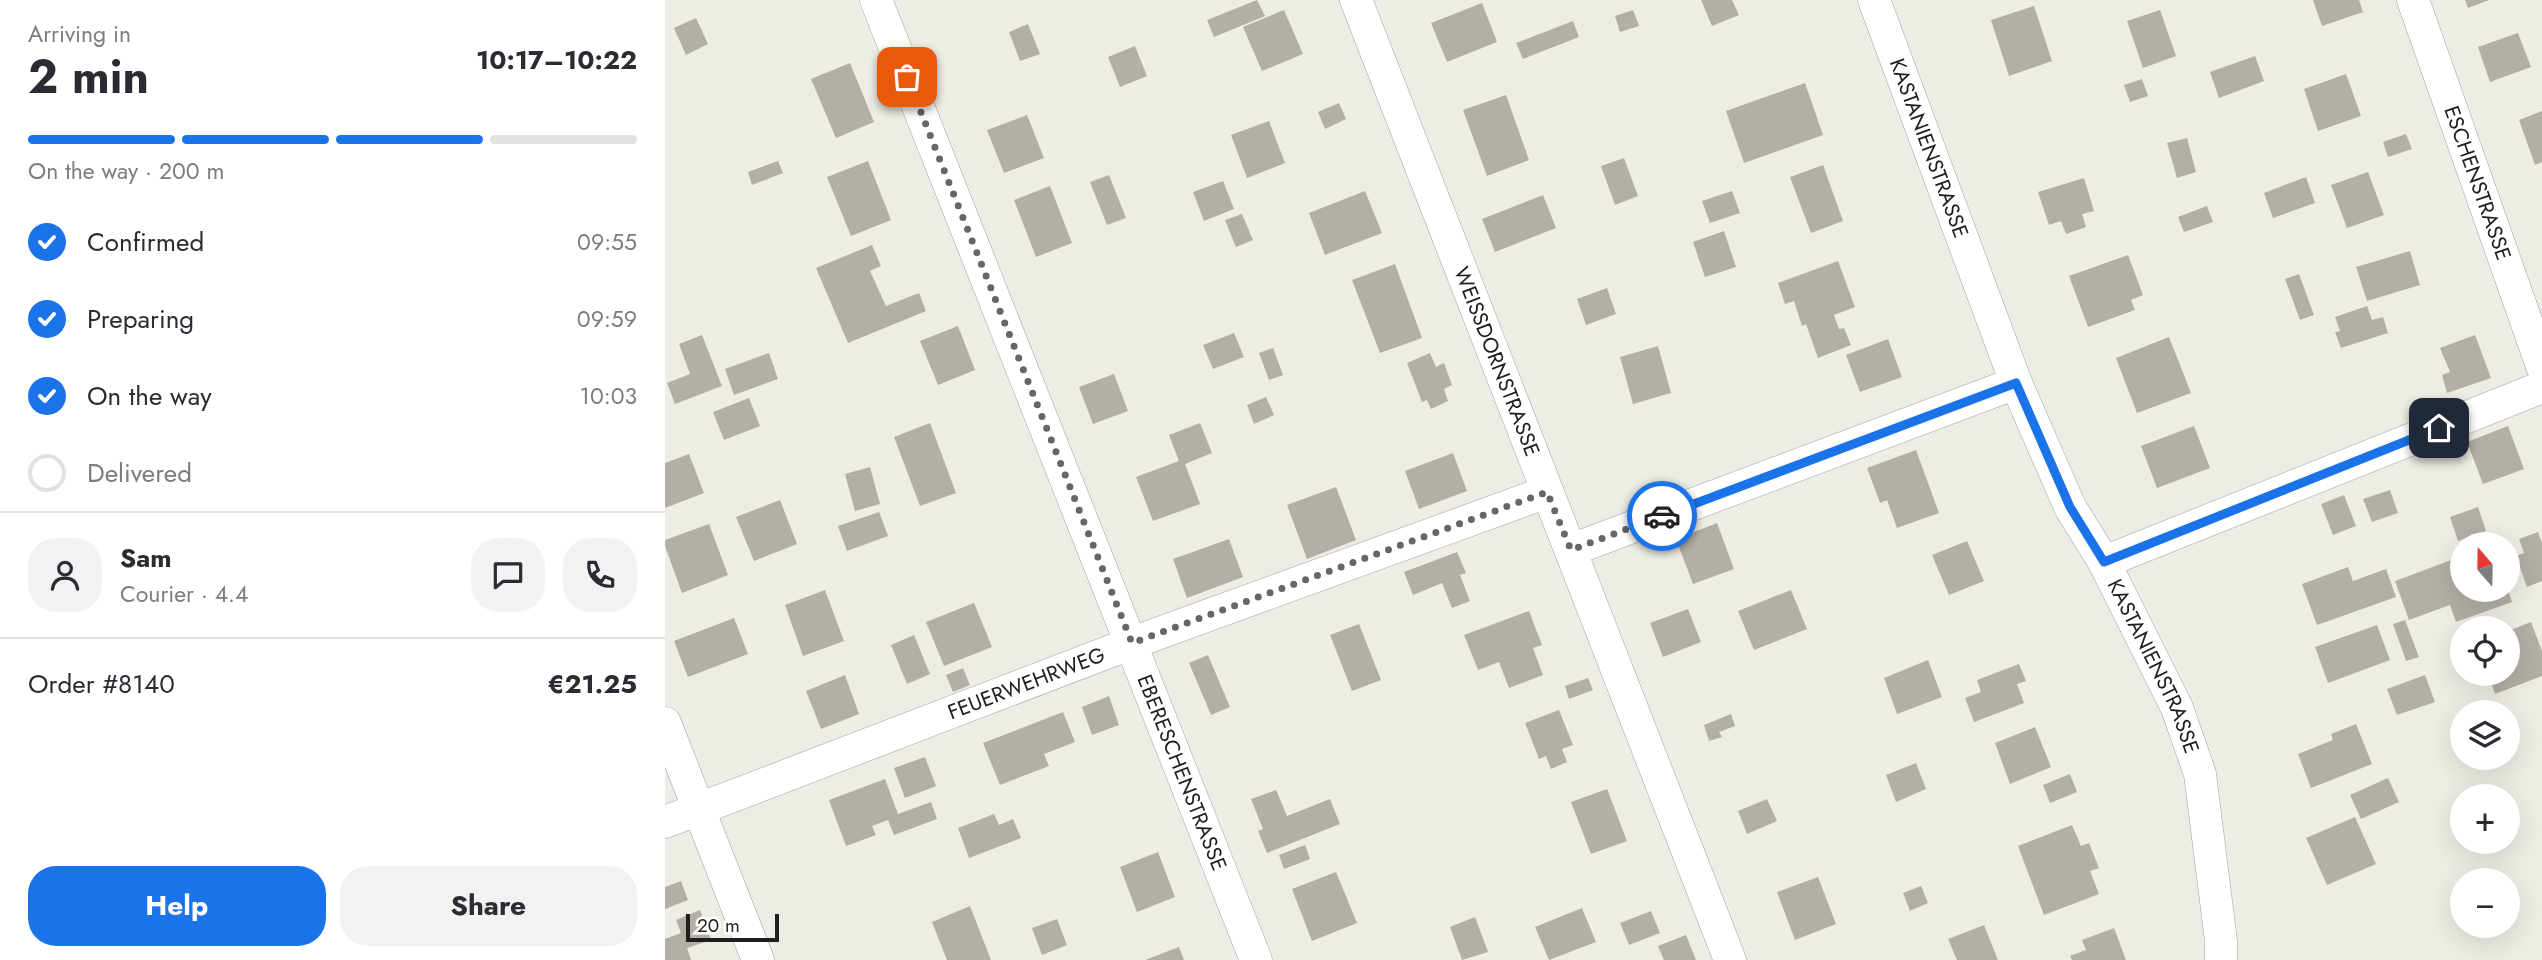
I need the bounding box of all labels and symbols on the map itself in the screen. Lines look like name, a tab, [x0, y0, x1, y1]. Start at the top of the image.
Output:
pin	[877, 47, 937, 107]
street label: KASTANIENSTRASSE	[1882, 54, 1976, 242]
street label: ESCHENSTRASSE	[2436, 102, 2519, 264]
street label: WEISSDORNSTRASSE	[1446, 262, 1547, 461]
pin	[2409, 398, 2469, 458]
courier	[1627, 481, 1697, 551]
north arrow	[2450, 532, 2520, 602]
street label: KASTANIENSTRASSE	[2100, 574, 2207, 757]
street label: FEUERWEHRWEG	[943, 640, 1109, 727]
street label: EBERESCHENSTRASSE	[1130, 670, 1234, 875]
scale bar	[686, 911, 779, 943]

